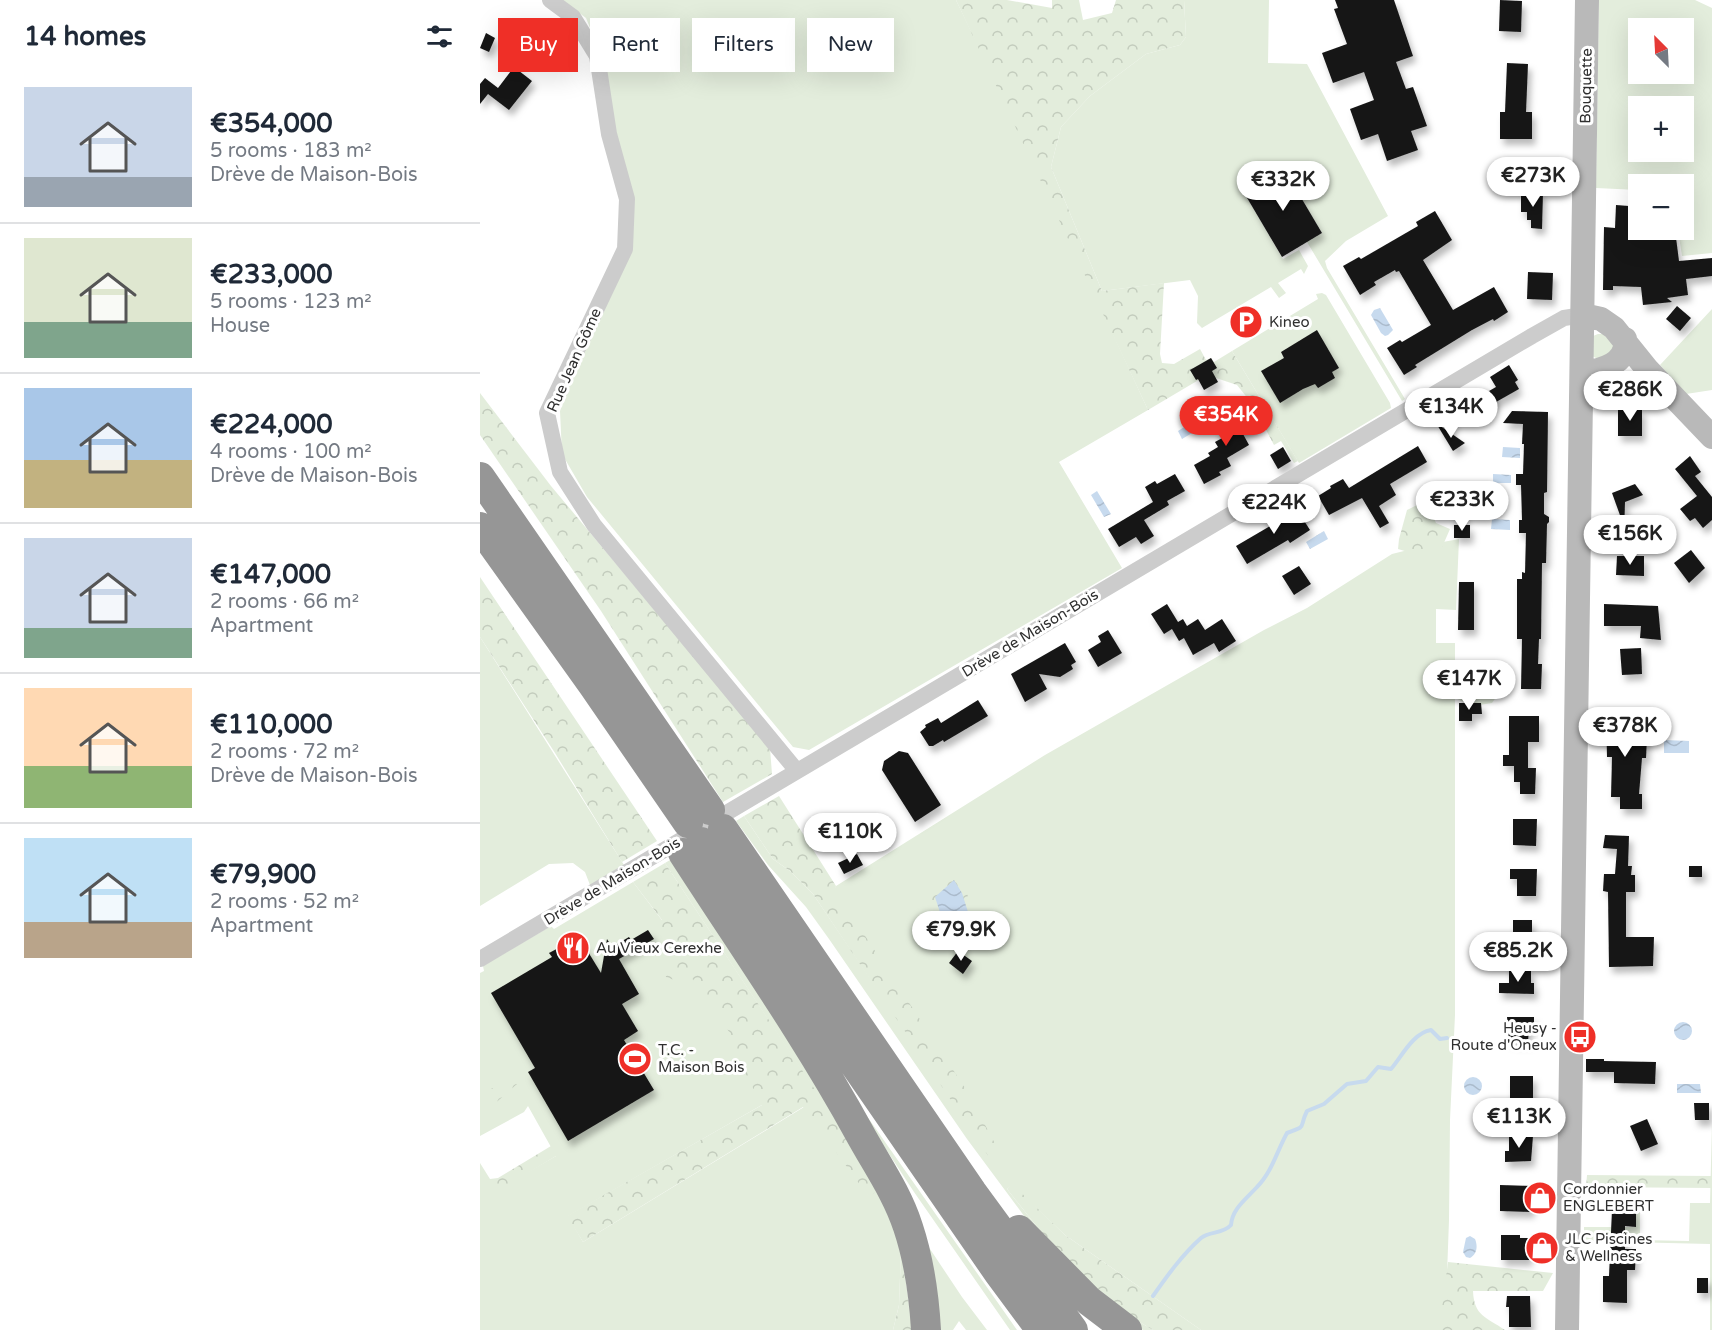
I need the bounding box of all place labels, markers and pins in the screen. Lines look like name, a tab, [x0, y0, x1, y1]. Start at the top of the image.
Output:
pin: €273K	[1491, 157, 1575, 208]
pin: €332K	[1241, 161, 1325, 212]
parking icon: Kineo	[1228, 304, 1264, 340]
place label: Kineo	[1269, 313, 1310, 331]
pin: €286K	[1588, 371, 1672, 422]
pin: €134K	[1409, 388, 1493, 439]
pin: €354K	[1184, 396, 1268, 447]
pin: €233K	[1420, 481, 1504, 532]
pin: €224K	[1232, 484, 1316, 535]
pin: €156K	[1588, 515, 1672, 566]
pin: €147K	[1427, 660, 1511, 711]
pin: €378K	[1583, 707, 1667, 758]
pin: €110K	[808, 813, 892, 864]
pin: €79.9K	[912, 911, 1010, 962]
restaurant icon: Au Vieux Cerexhe	[555, 930, 591, 966]
pin: €85.2K	[1469, 932, 1567, 983]
place label: Au Vieux Cerexhe	[596, 939, 722, 957]
place label: Heusy - Route d'Oneux	[1451, 1019, 1557, 1054]
bus stop icon: Heusy - Route d'Oneux	[1562, 1019, 1598, 1055]
sports icon: T.C. - Maison Bois	[617, 1041, 653, 1077]
place label: T.C. - Maison Bois	[658, 1041, 744, 1076]
pin: €113K	[1477, 1098, 1561, 1149]
shop icon: Cordonnier ENGLEBERT	[1522, 1180, 1558, 1216]
place label: Cordonnier ENGLEBERT	[1563, 1180, 1654, 1215]
shop icon: JLC Piscines & Wellness	[1524, 1230, 1560, 1266]
place label: JLC Piscines & Wellness	[1565, 1230, 1652, 1265]

